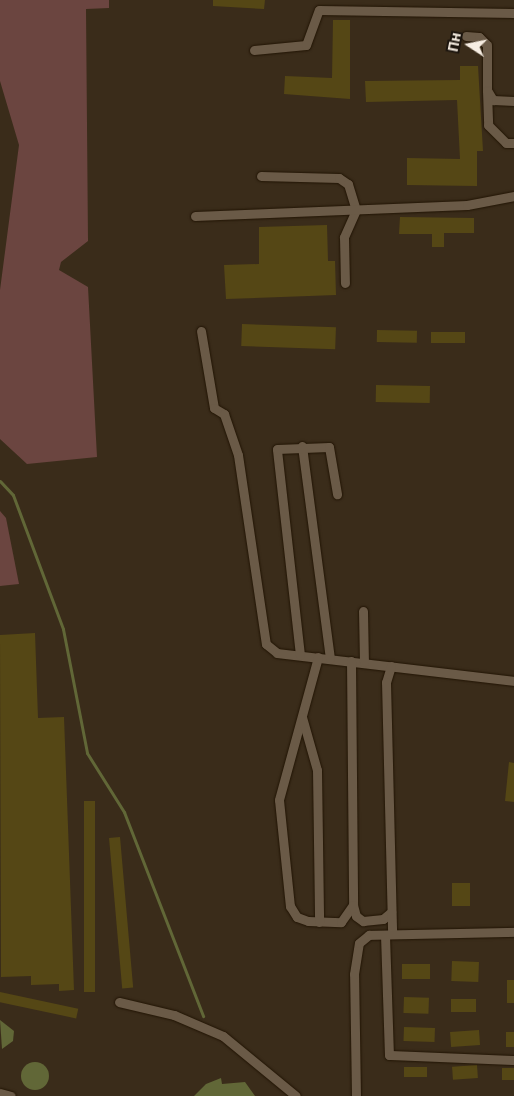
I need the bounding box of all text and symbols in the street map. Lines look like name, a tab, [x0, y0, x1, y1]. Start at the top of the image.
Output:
north arrow	[444, 20, 494, 70]
text: Пн	[443, 31, 465, 54]

